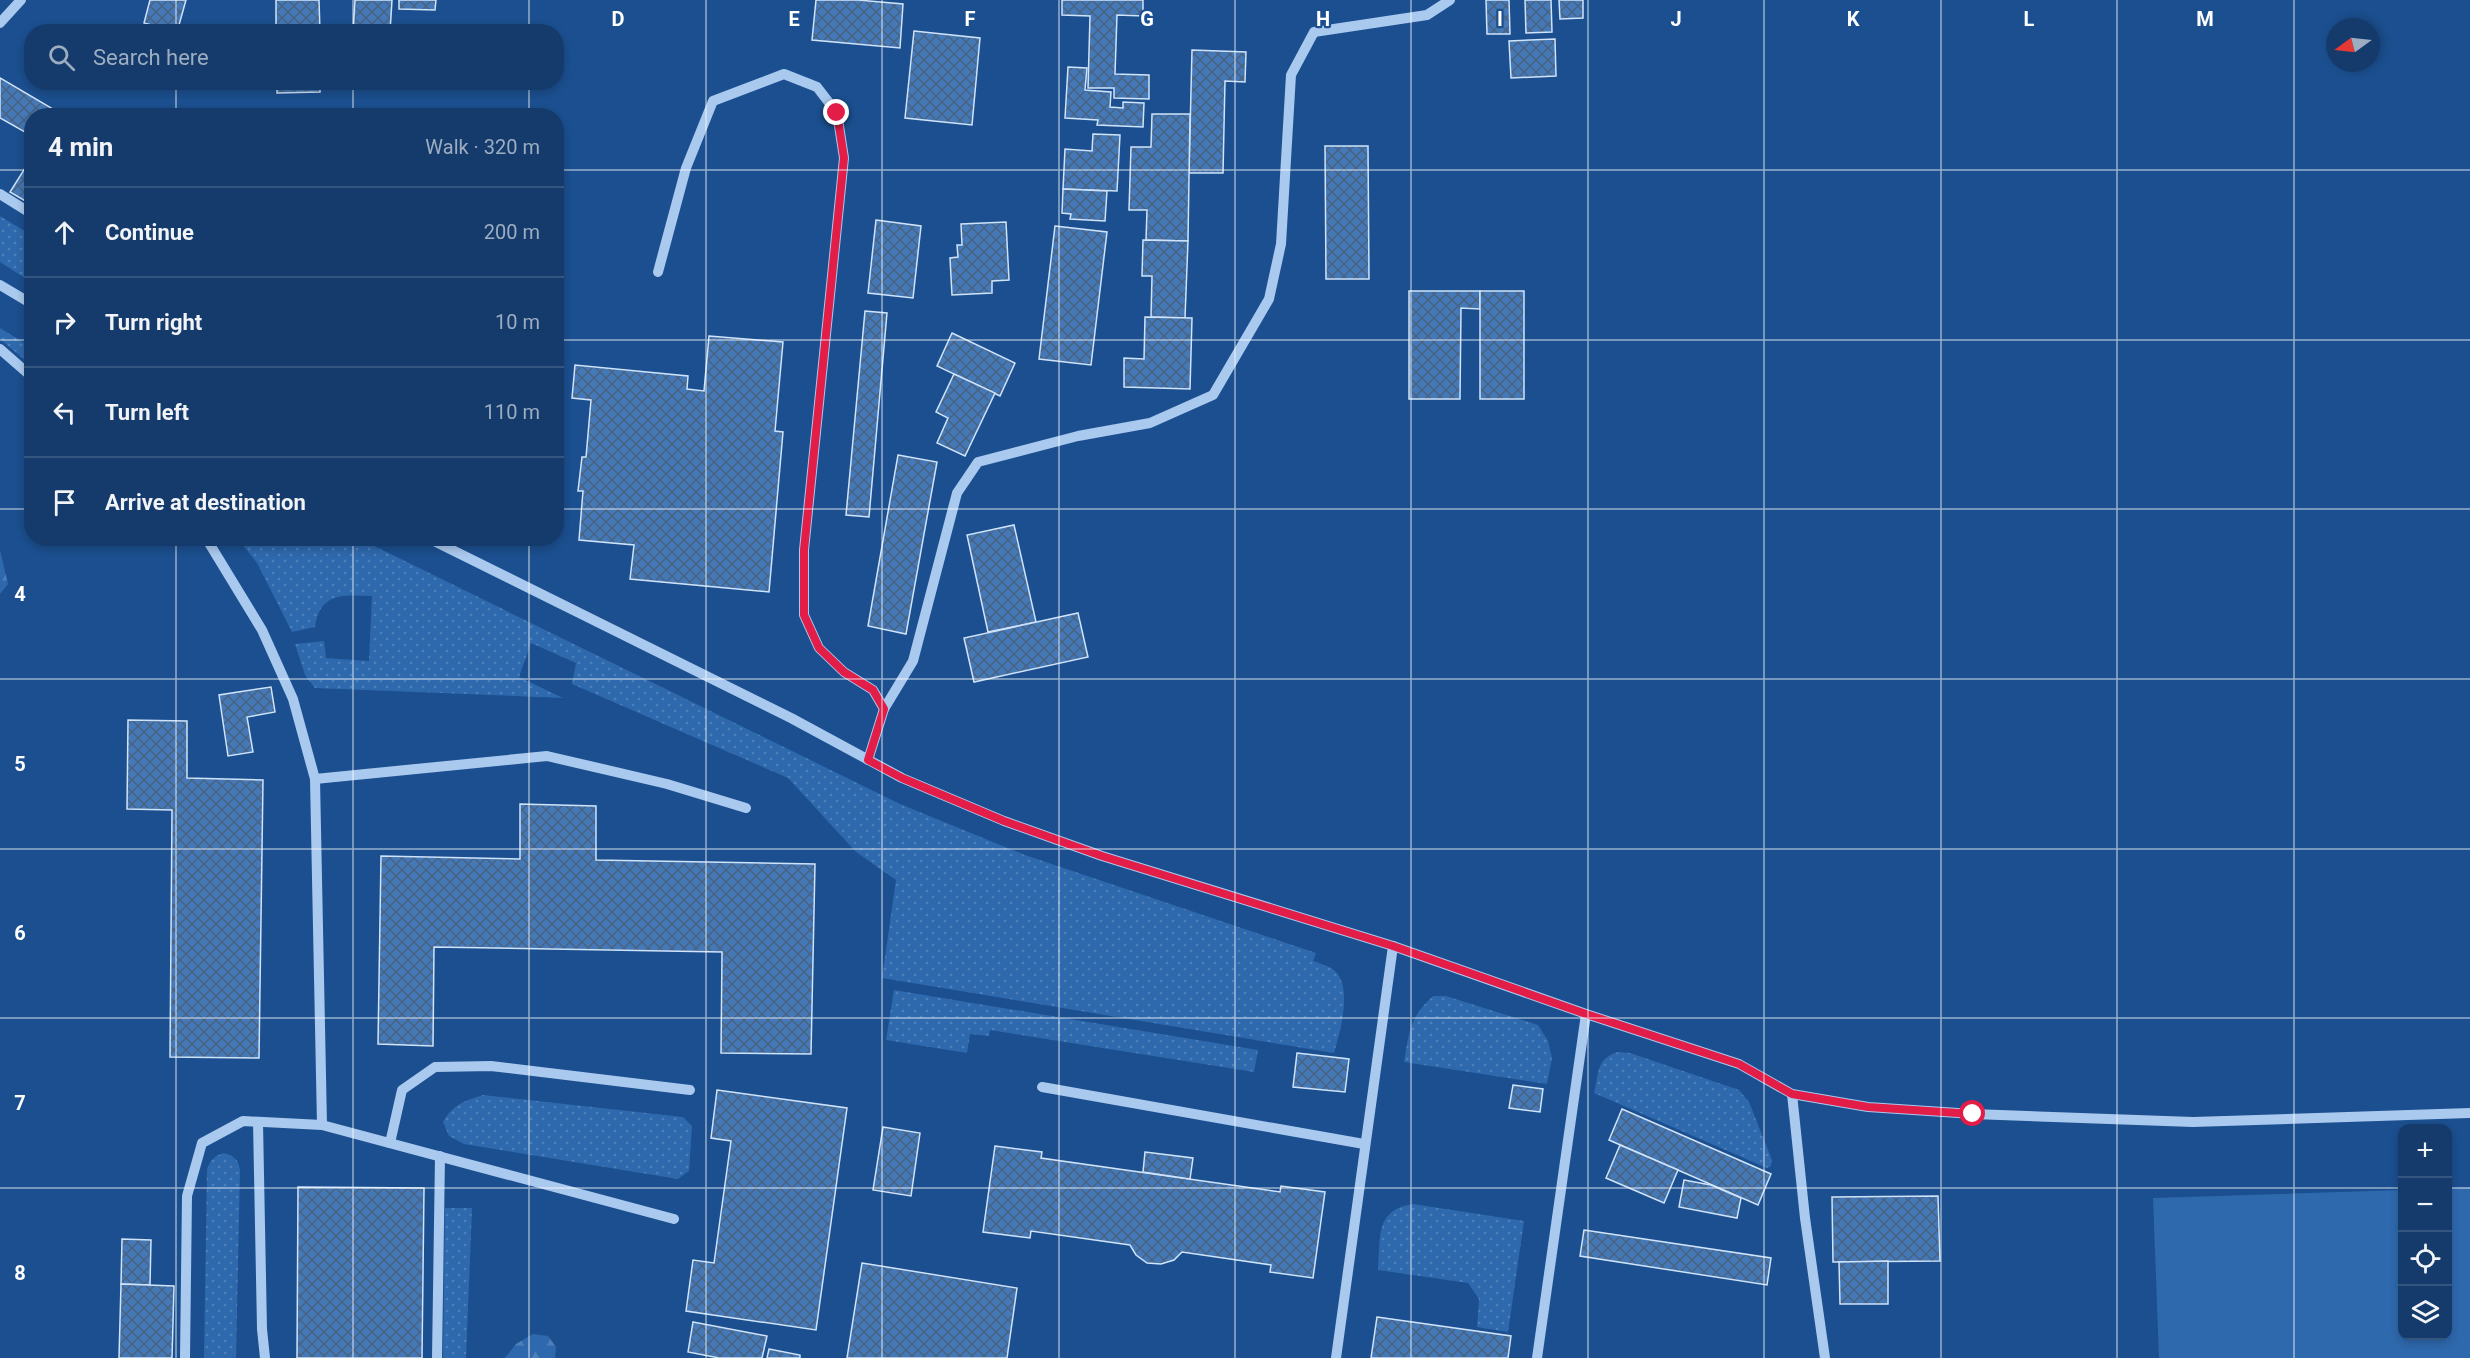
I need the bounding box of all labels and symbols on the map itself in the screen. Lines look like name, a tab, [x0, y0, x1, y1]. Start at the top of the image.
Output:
text: D	[612, 7, 625, 31]
text: E	[788, 7, 800, 31]
text: F	[965, 7, 976, 31]
text: G	[1140, 7, 1154, 31]
text: H	[1316, 7, 1330, 31]
text: I	[1497, 7, 1503, 31]
text: J	[1670, 7, 1682, 31]
text: K	[1847, 7, 1860, 31]
text: L	[2024, 7, 2035, 31]
text: M	[2196, 7, 2214, 31]
north arrow	[2326, 18, 2380, 72]
route end	[823, 99, 849, 125]
text: 4	[14, 582, 26, 606]
text: 5	[14, 752, 26, 776]
text: 6	[14, 921, 26, 945]
text: 7	[14, 1091, 26, 1115]
route start	[1959, 1100, 1985, 1126]
text: 8	[14, 1261, 26, 1285]

